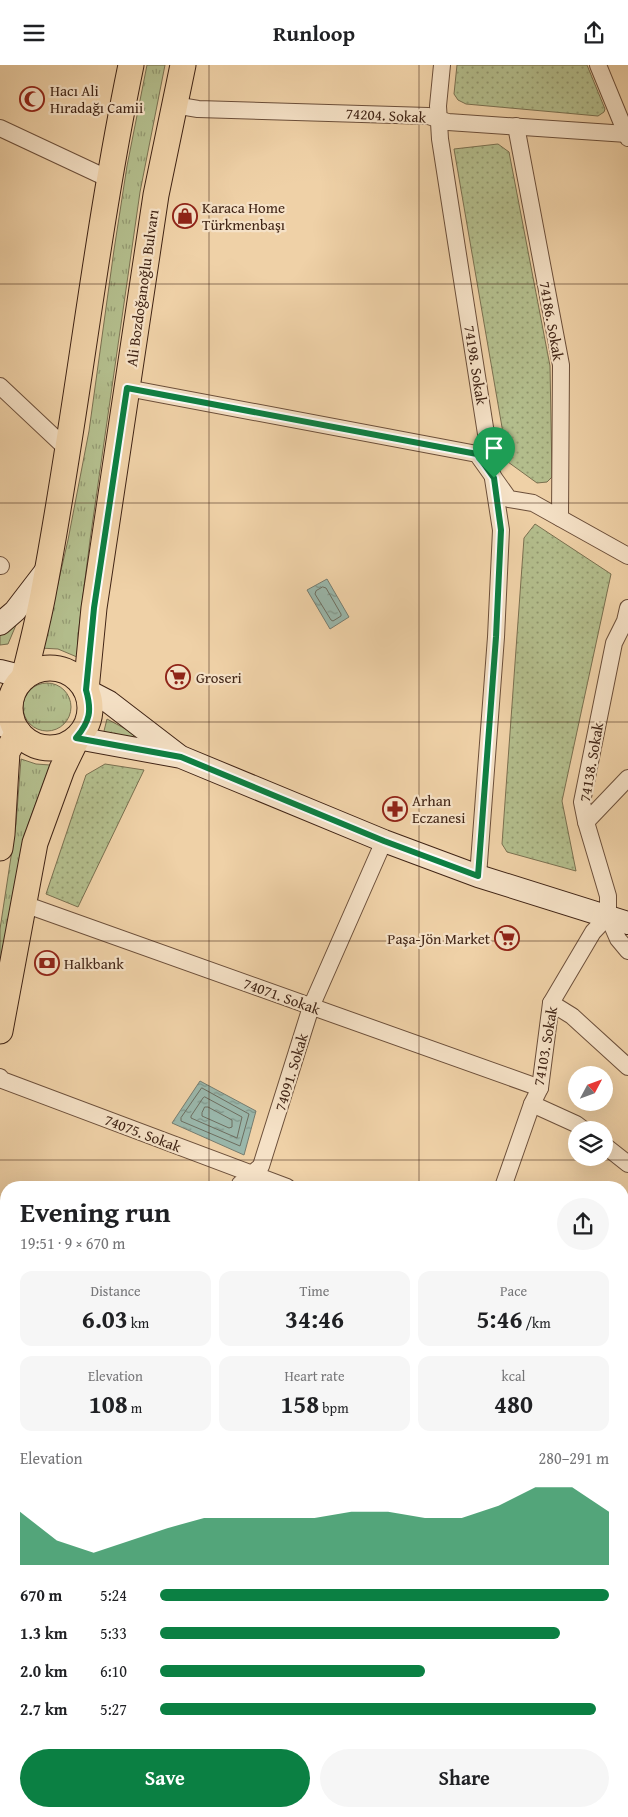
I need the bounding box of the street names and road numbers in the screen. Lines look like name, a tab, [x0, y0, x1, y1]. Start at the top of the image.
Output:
street label: 74204. Sokak	[345, 102, 427, 128]
street label: Ali Bozdoğanoğlu Bulvarı	[121, 208, 163, 368]
street label: 74186. Sokak	[535, 280, 569, 363]
street label: 74198. Sokak	[459, 324, 493, 407]
street label: 74138. Sokak	[574, 720, 608, 803]
street label: 74071. Sokak	[241, 972, 324, 1020]
street label: 74103. Sokak	[528, 1004, 562, 1087]
street label: 74091. Sokak	[269, 1030, 313, 1113]
street label: 74075. Sokak	[102, 1109, 185, 1157]

